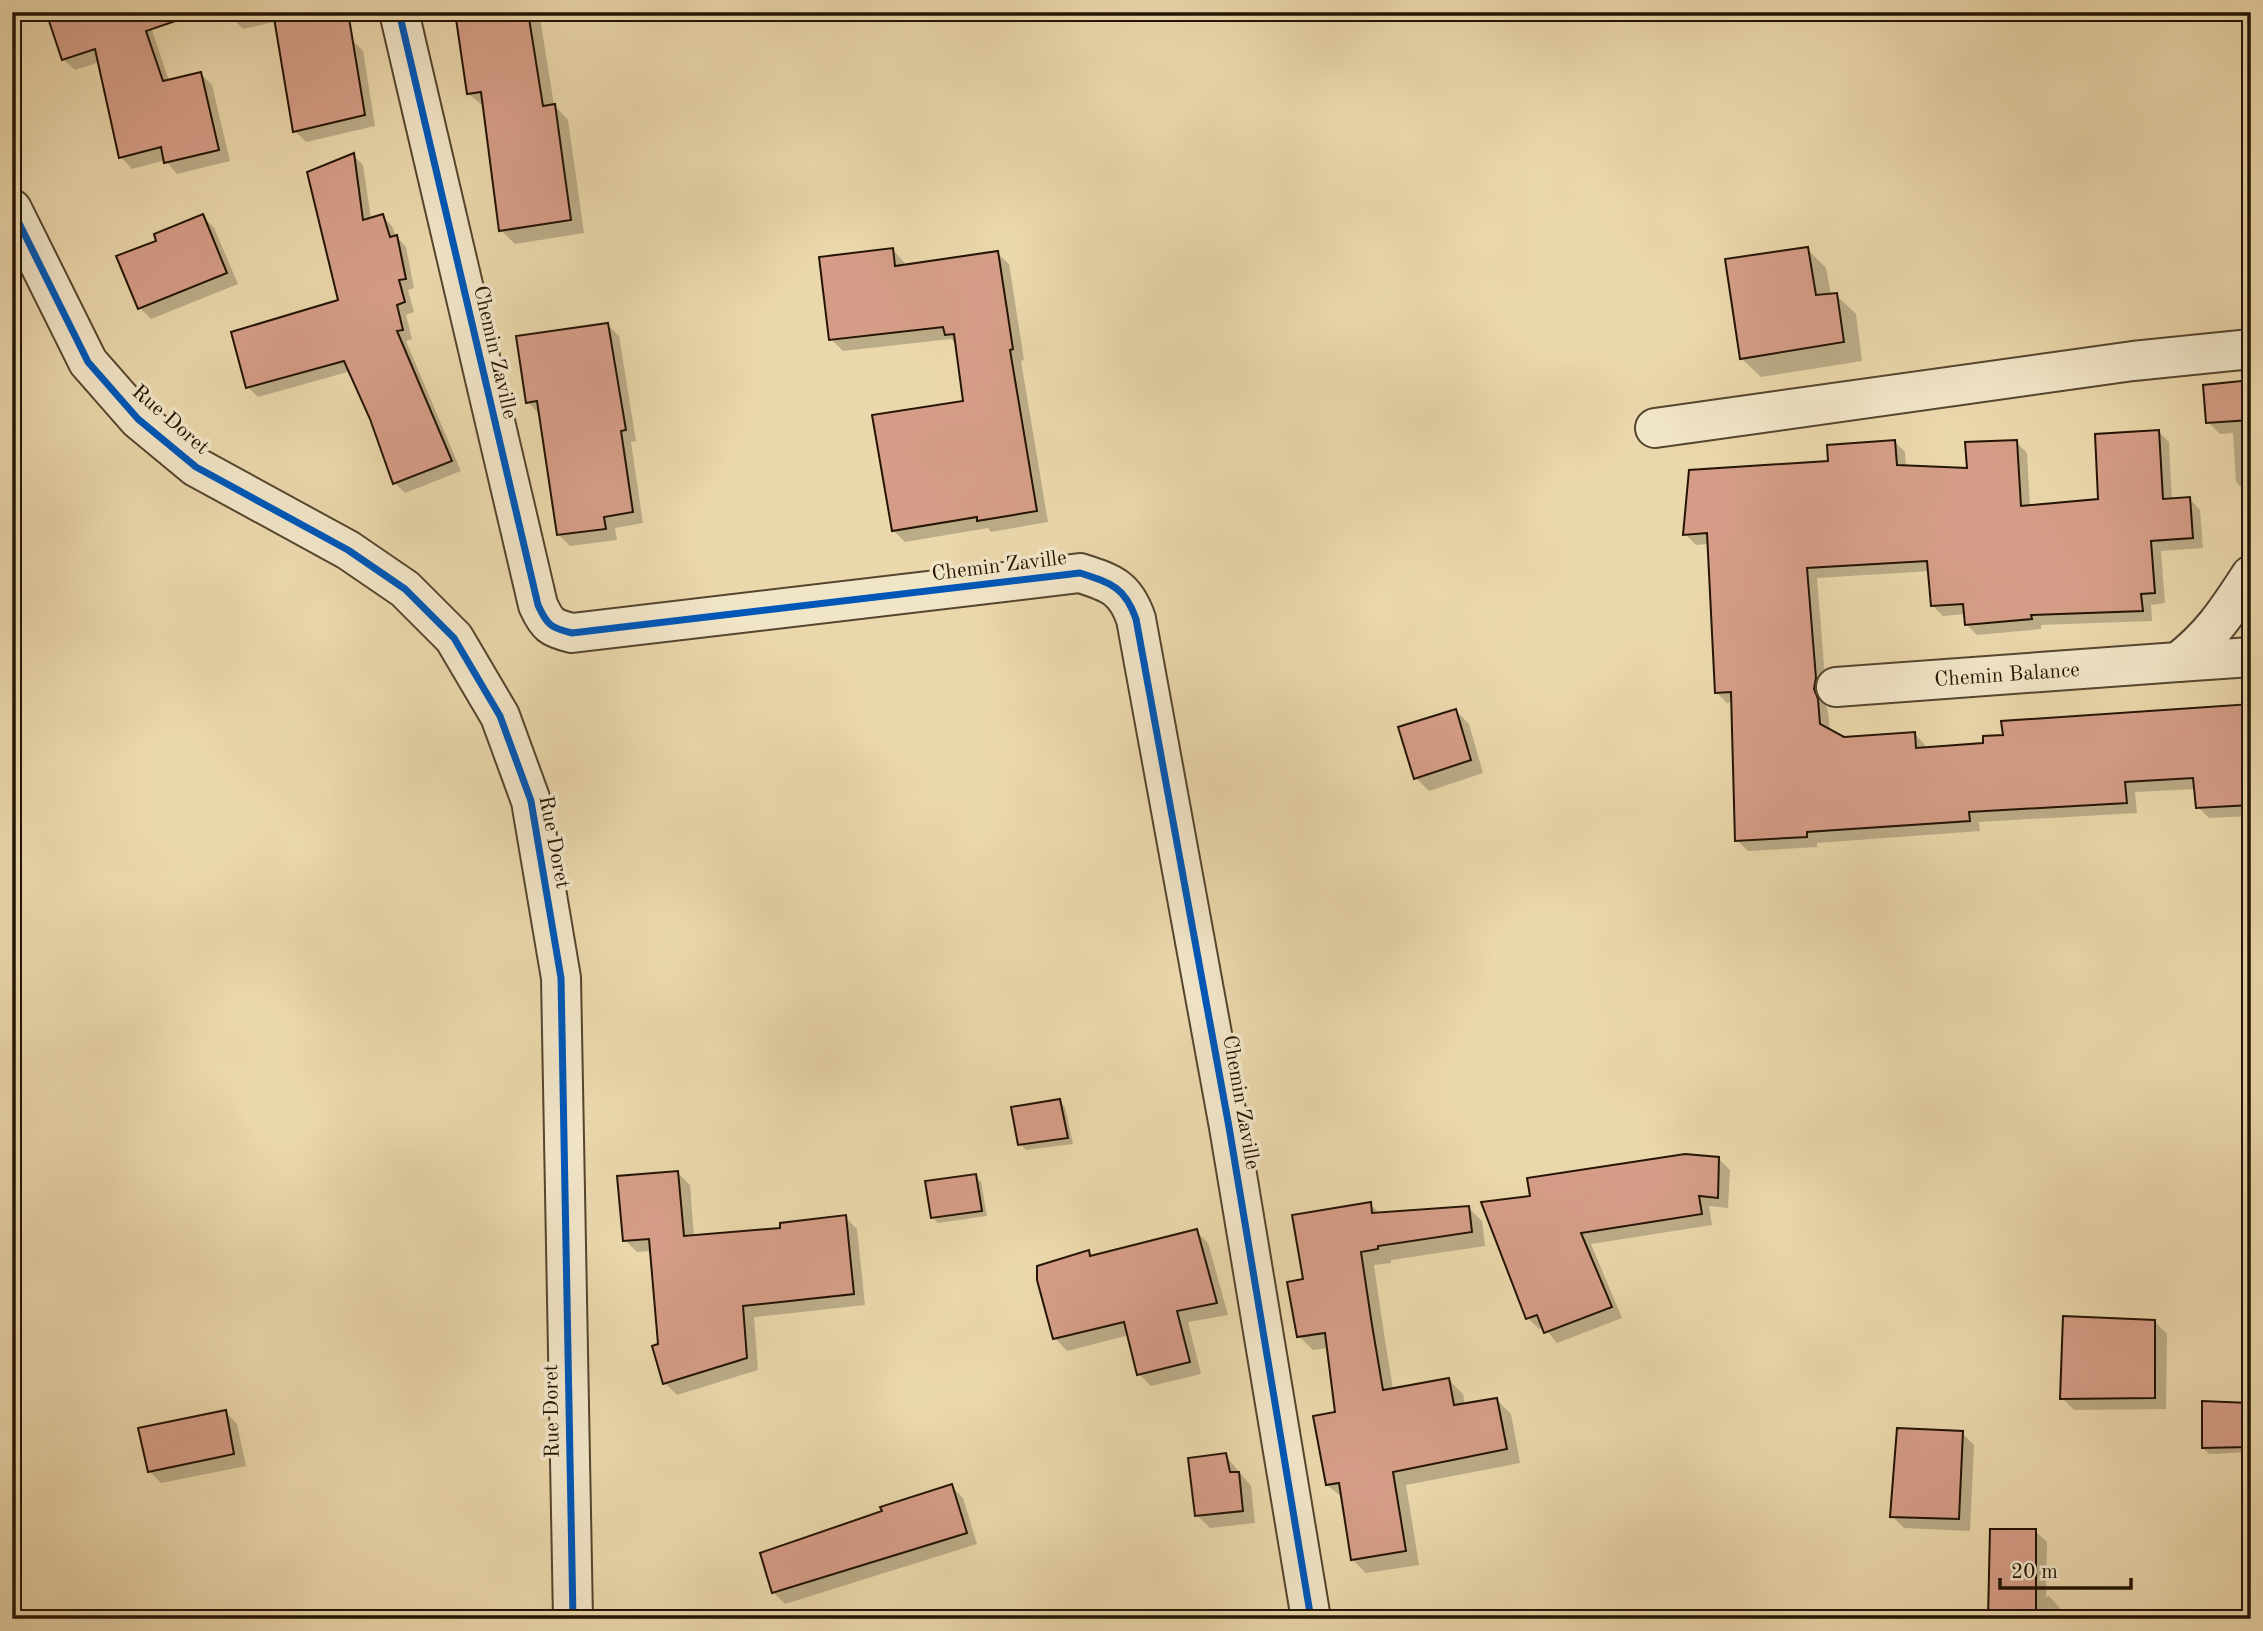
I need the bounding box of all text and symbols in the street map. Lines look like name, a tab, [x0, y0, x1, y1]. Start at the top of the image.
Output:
street label: Chemin Zaville	[469, 284, 520, 421]
street label: Rue Doret	[128, 381, 212, 459]
street label: Chemin Zaville	[930, 548, 1068, 585]
street label: Chemin Balance	[1934, 660, 2081, 691]
street label: Rue Doret	[534, 794, 573, 891]
street label: Chemin Zaville	[1218, 1034, 1263, 1171]
street label: Rue Doret	[541, 1364, 564, 1458]
scale bar	[2000, 1547, 2132, 1591]
text: 20 m	[2011, 1562, 2058, 1583]

